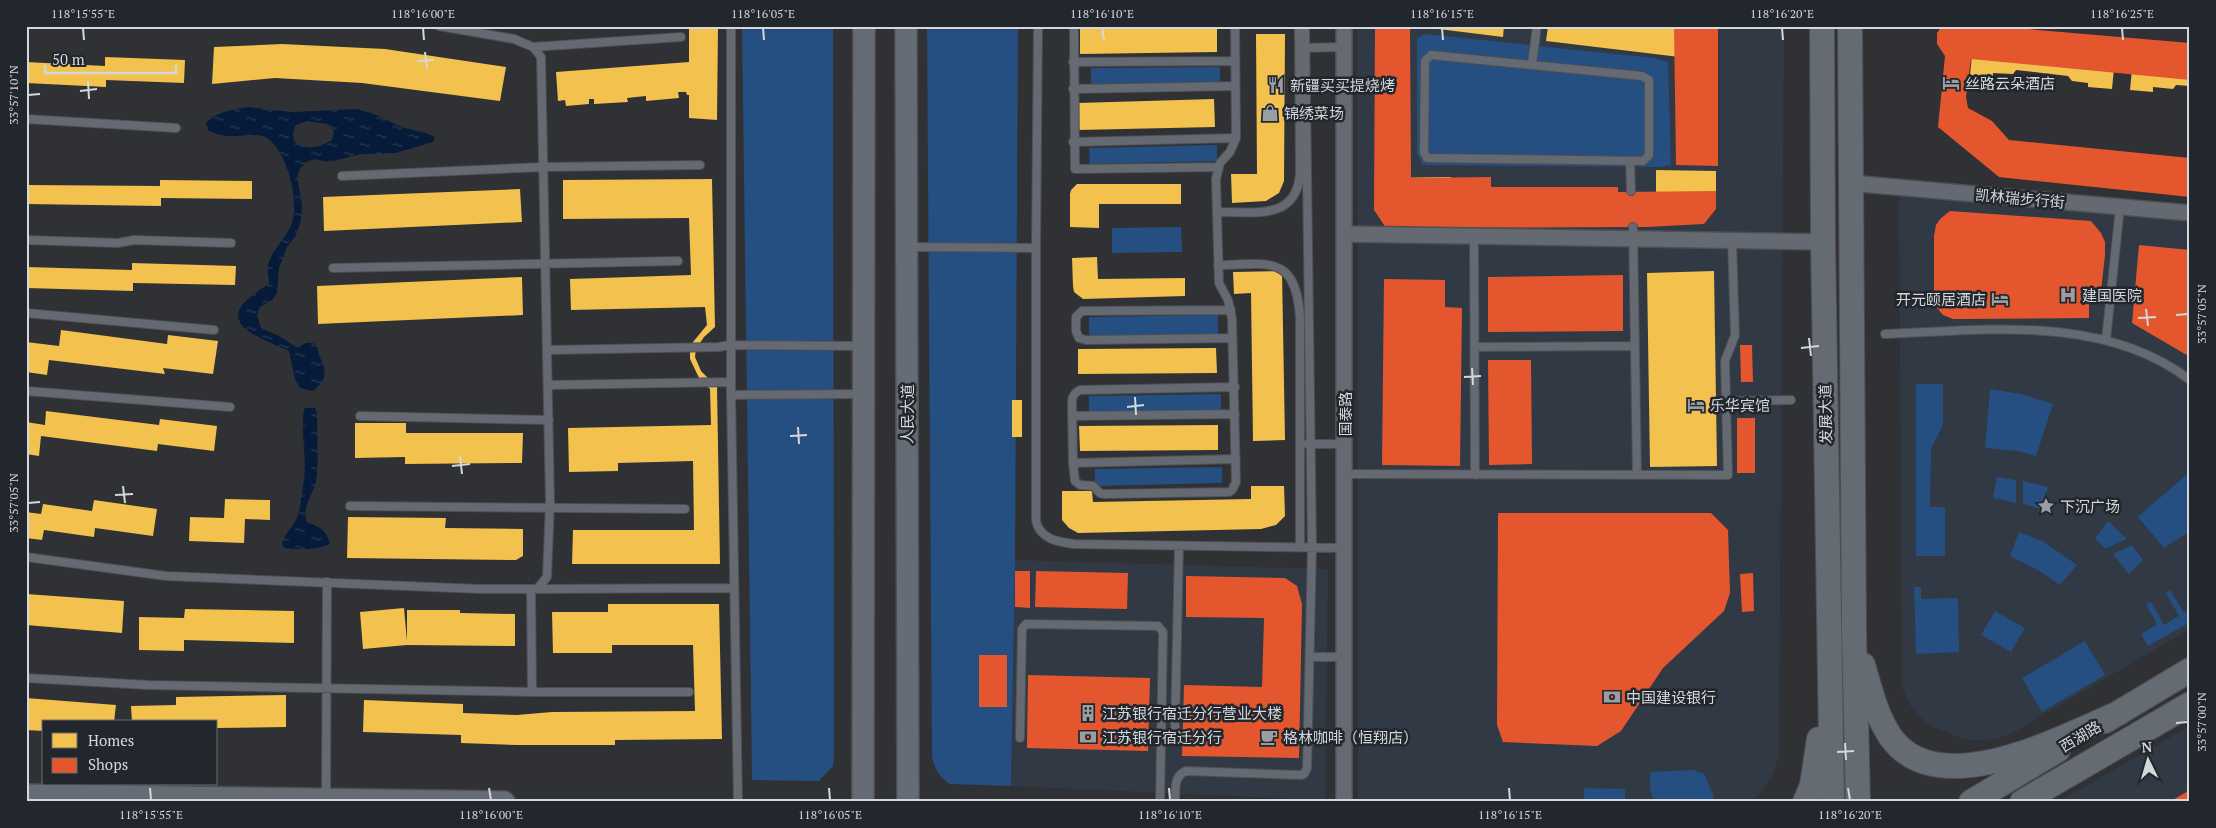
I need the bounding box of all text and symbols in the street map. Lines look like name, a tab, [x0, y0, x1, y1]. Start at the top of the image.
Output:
text: 118°15'55"E	[51, 6, 115, 21]
text: 118°16'00"E	[391, 6, 455, 21]
text: 118°16'05"E	[731, 6, 795, 21]
text: 118°16'10"E	[1070, 6, 1134, 21]
text: 118°16'15"E	[1410, 6, 1474, 21]
text: 118°16'20"E	[1750, 6, 1814, 21]
text: 118°16'25"E	[2090, 6, 2154, 21]
scale bar	[45, 42, 176, 74]
text: 50 m	[52, 49, 85, 69]
text: 33°57'10"N	[6, 65, 21, 125]
hotel icon: 丝路云朵酒店	[1941, 73, 1961, 93]
place label: 丝路云朵酒店	[1965, 73, 2055, 93]
restaurant icon: 新疆买买提烧烤	[1266, 75, 1286, 95]
place label: 新疆买买提烧烤	[1290, 75, 1395, 95]
shop icon: 锦绣菜场	[1260, 103, 1280, 123]
place label: 锦绣菜场	[1284, 103, 1344, 123]
street label: 凯林瑞步行街	[1974, 184, 2066, 212]
text: 33°57'05"N	[2194, 284, 2209, 344]
hospital icon: 建国医院	[2058, 285, 2078, 305]
place label: 建国医院	[2082, 285, 2142, 305]
place label: 开元颐居酒店	[1896, 289, 1986, 309]
hotel icon: 开元颐居酒店	[1990, 289, 2010, 309]
street label: 人民大道	[897, 384, 917, 444]
street label: 发展大道	[1814, 384, 1836, 444]
street label: 国泰路	[1335, 391, 1355, 437]
hotel icon: 乐华宾馆	[1686, 395, 1706, 415]
place label: 乐华宾馆	[1710, 395, 1770, 415]
text: 33°57'05"N	[6, 473, 21, 533]
place icon: 下沉广场	[2036, 496, 2056, 516]
place label: 下沉广场	[2060, 496, 2120, 516]
bank icon: 中国建设银行	[1602, 687, 1622, 707]
place label: 中国建设银行	[1626, 687, 1716, 707]
text: 33°57'00"N	[2194, 692, 2209, 752]
building icon: 江苏银行宿迁分行营业大楼	[1078, 703, 1098, 723]
place label: 江苏银行宿迁分行营业大楼	[1102, 703, 1282, 723]
street label: 西湖路	[2056, 716, 2104, 756]
legend	[42, 720, 218, 786]
bank icon: 江苏银行宿迁分行	[1078, 727, 1098, 747]
place label: 江苏银行宿迁分行	[1102, 727, 1222, 747]
cafe icon: 格林咖啡（恒翔店）	[1259, 727, 1279, 747]
place label: 格林咖啡（恒翔店）	[1283, 727, 1418, 747]
text: Homes	[88, 730, 134, 750]
north arrow	[2124, 736, 2174, 786]
text: N	[2141, 737, 2153, 756]
text: Shops	[88, 754, 128, 774]
text: 118°15'55"E	[119, 807, 183, 822]
text: 118°16'00"E	[459, 807, 523, 822]
text: 118°16'05"E	[798, 807, 862, 822]
text: 118°16'10"E	[1138, 807, 1202, 822]
text: 118°16'15"E	[1478, 807, 1542, 822]
text: 118°16'20"E	[1818, 807, 1882, 822]

